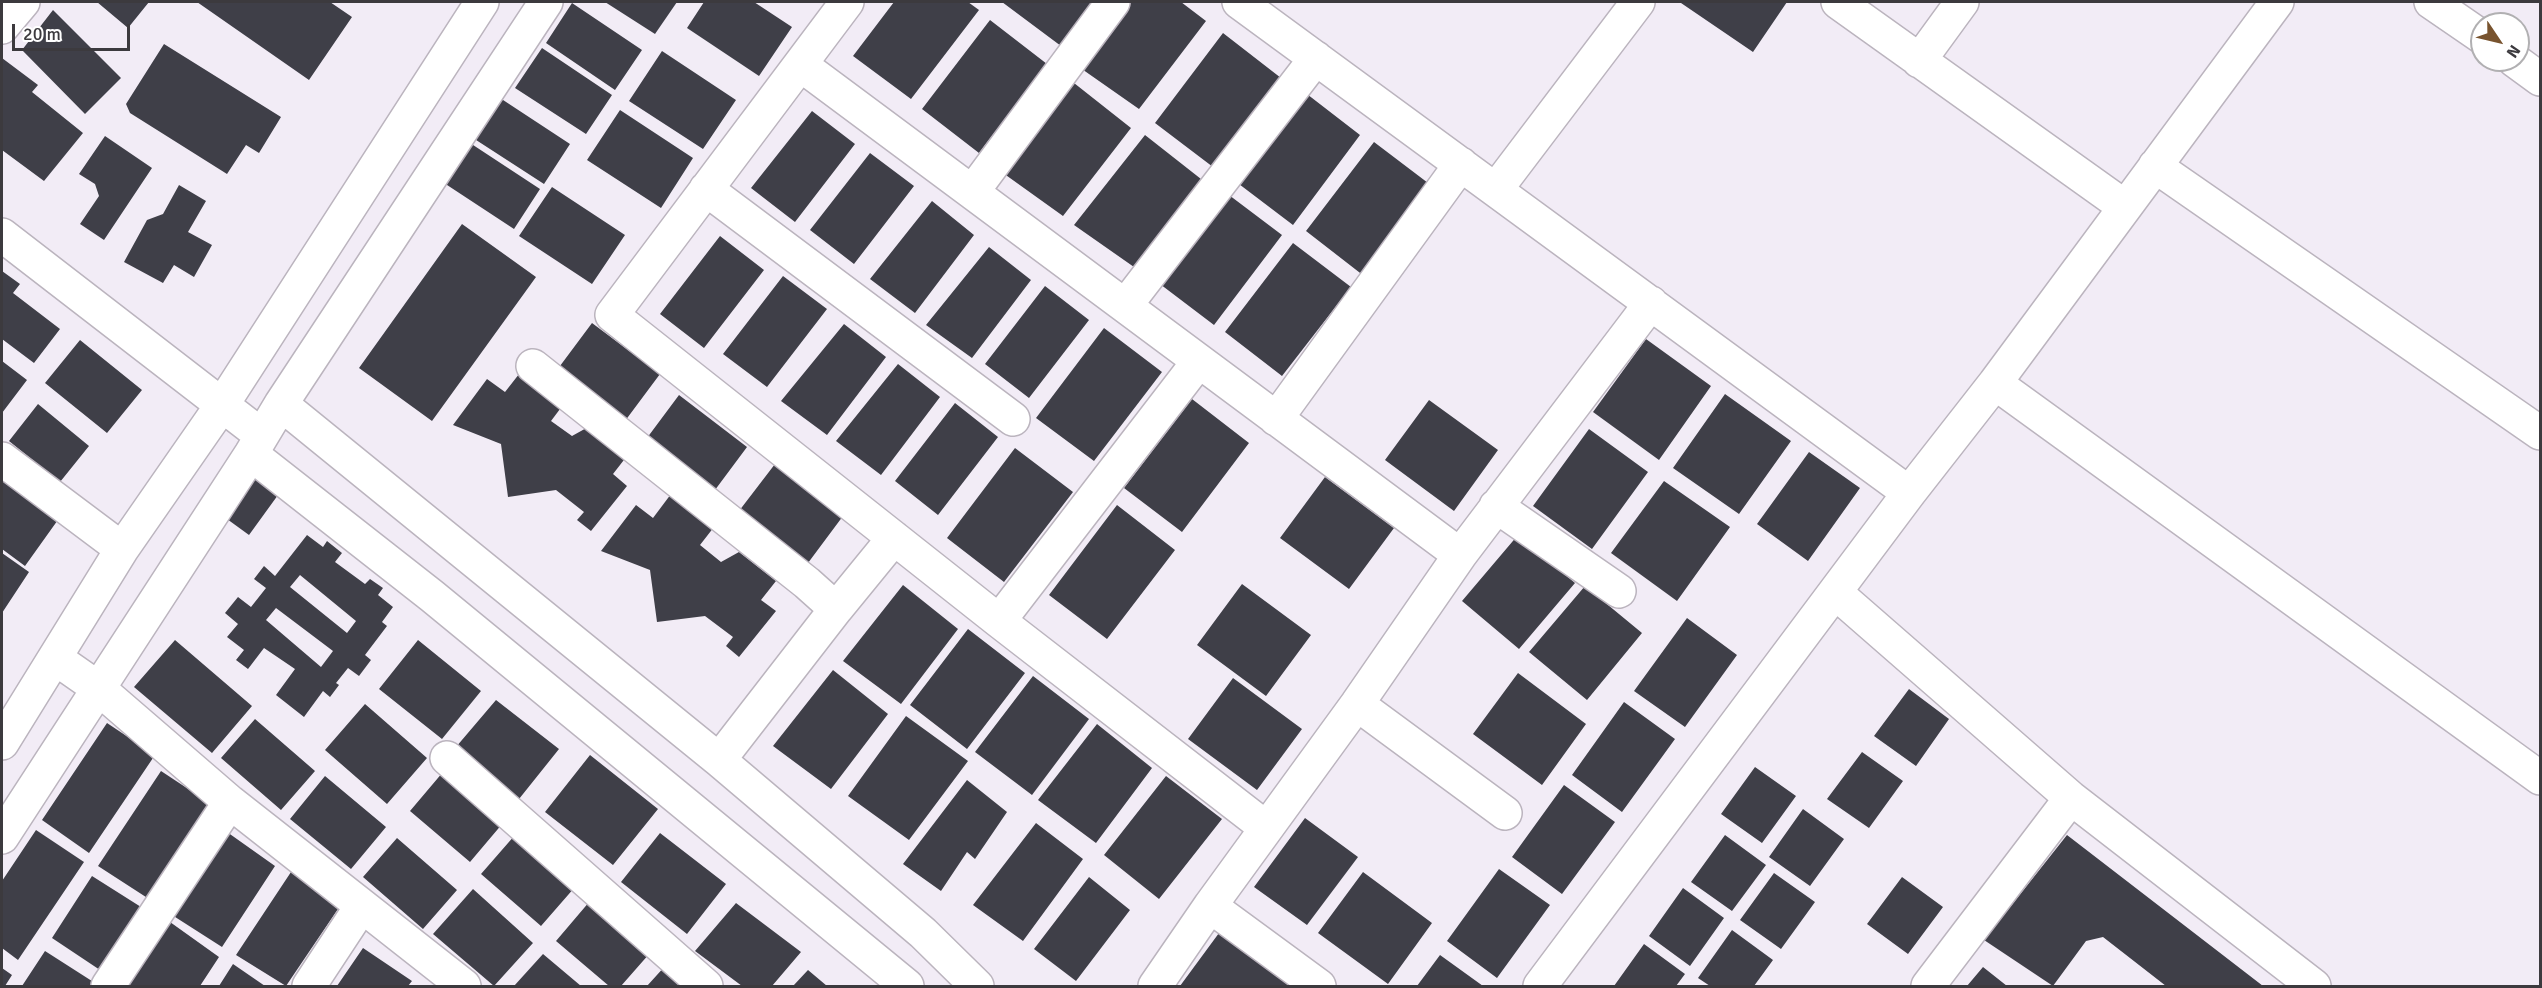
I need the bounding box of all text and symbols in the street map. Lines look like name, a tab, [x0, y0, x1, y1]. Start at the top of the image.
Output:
scale bar	[15, 12, 134, 50]
north arrow	[2470, 12, 2530, 72]
text: 20 m	[23, 23, 61, 45]
text: N	[2502, 41, 2524, 61]

